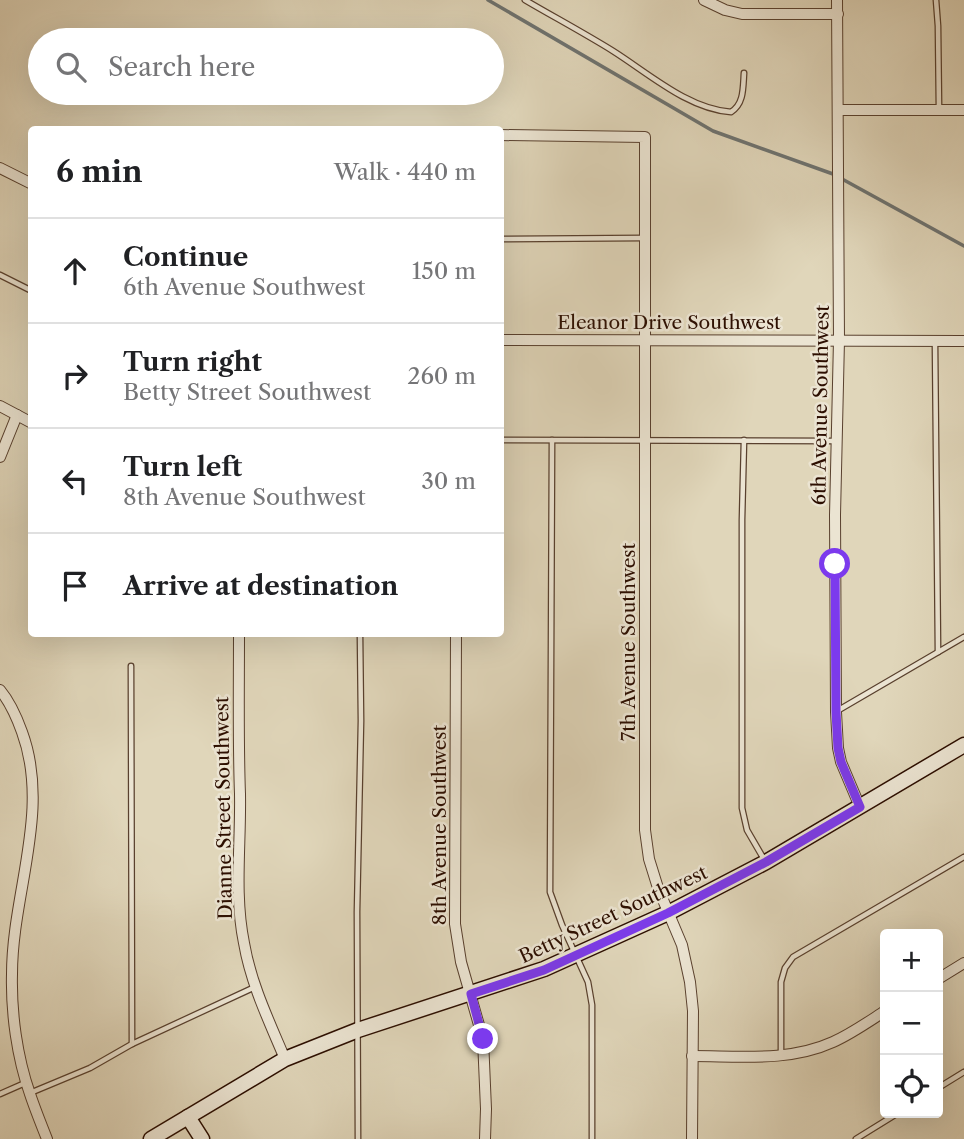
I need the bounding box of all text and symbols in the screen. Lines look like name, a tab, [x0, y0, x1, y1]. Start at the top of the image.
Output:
search box	[28, 28, 504, 105]
icon: search	[52, 48, 90, 86]
text: Search here	[108, 51, 255, 83]
text: 6 min	[56, 153, 143, 190]
text: Walk · 440 m	[334, 158, 476, 186]
text: Continue	[123, 241, 248, 273]
icon: ahead	[56, 252, 94, 290]
text: 150 m	[412, 257, 476, 285]
text: 6th Avenue Southwest	[123, 273, 365, 301]
street label: 6th Avenue Southwest	[807, 304, 834, 505]
street label: Eleanor Drive Southwest	[557, 311, 781, 334]
text: Turn right	[123, 346, 262, 378]
icon: right	[56, 357, 94, 395]
text: 260 m	[407, 362, 476, 390]
text: Betty Street Southwest	[123, 378, 371, 406]
text: Turn left	[123, 451, 242, 483]
icon: left	[56, 462, 94, 500]
text: 30 m	[421, 467, 476, 495]
text: 8th Avenue Southwest	[123, 483, 366, 511]
street label: 7th Avenue Southwest	[617, 542, 640, 741]
route start	[819, 548, 850, 579]
icon: arrive	[56, 567, 94, 605]
text: Arrive at destination	[123, 570, 398, 602]
street label: Dianne Street Southwest	[210, 696, 237, 920]
street label: 8th Avenue Southwest	[428, 725, 451, 925]
street label: Betty Street Southwest	[516, 861, 711, 968]
map controls	[880, 929, 943, 1118]
button: +	[880, 929, 943, 992]
button: −	[880, 992, 943, 1055]
route end	[467, 1023, 498, 1054]
button: locate	[880, 1055, 943, 1118]

